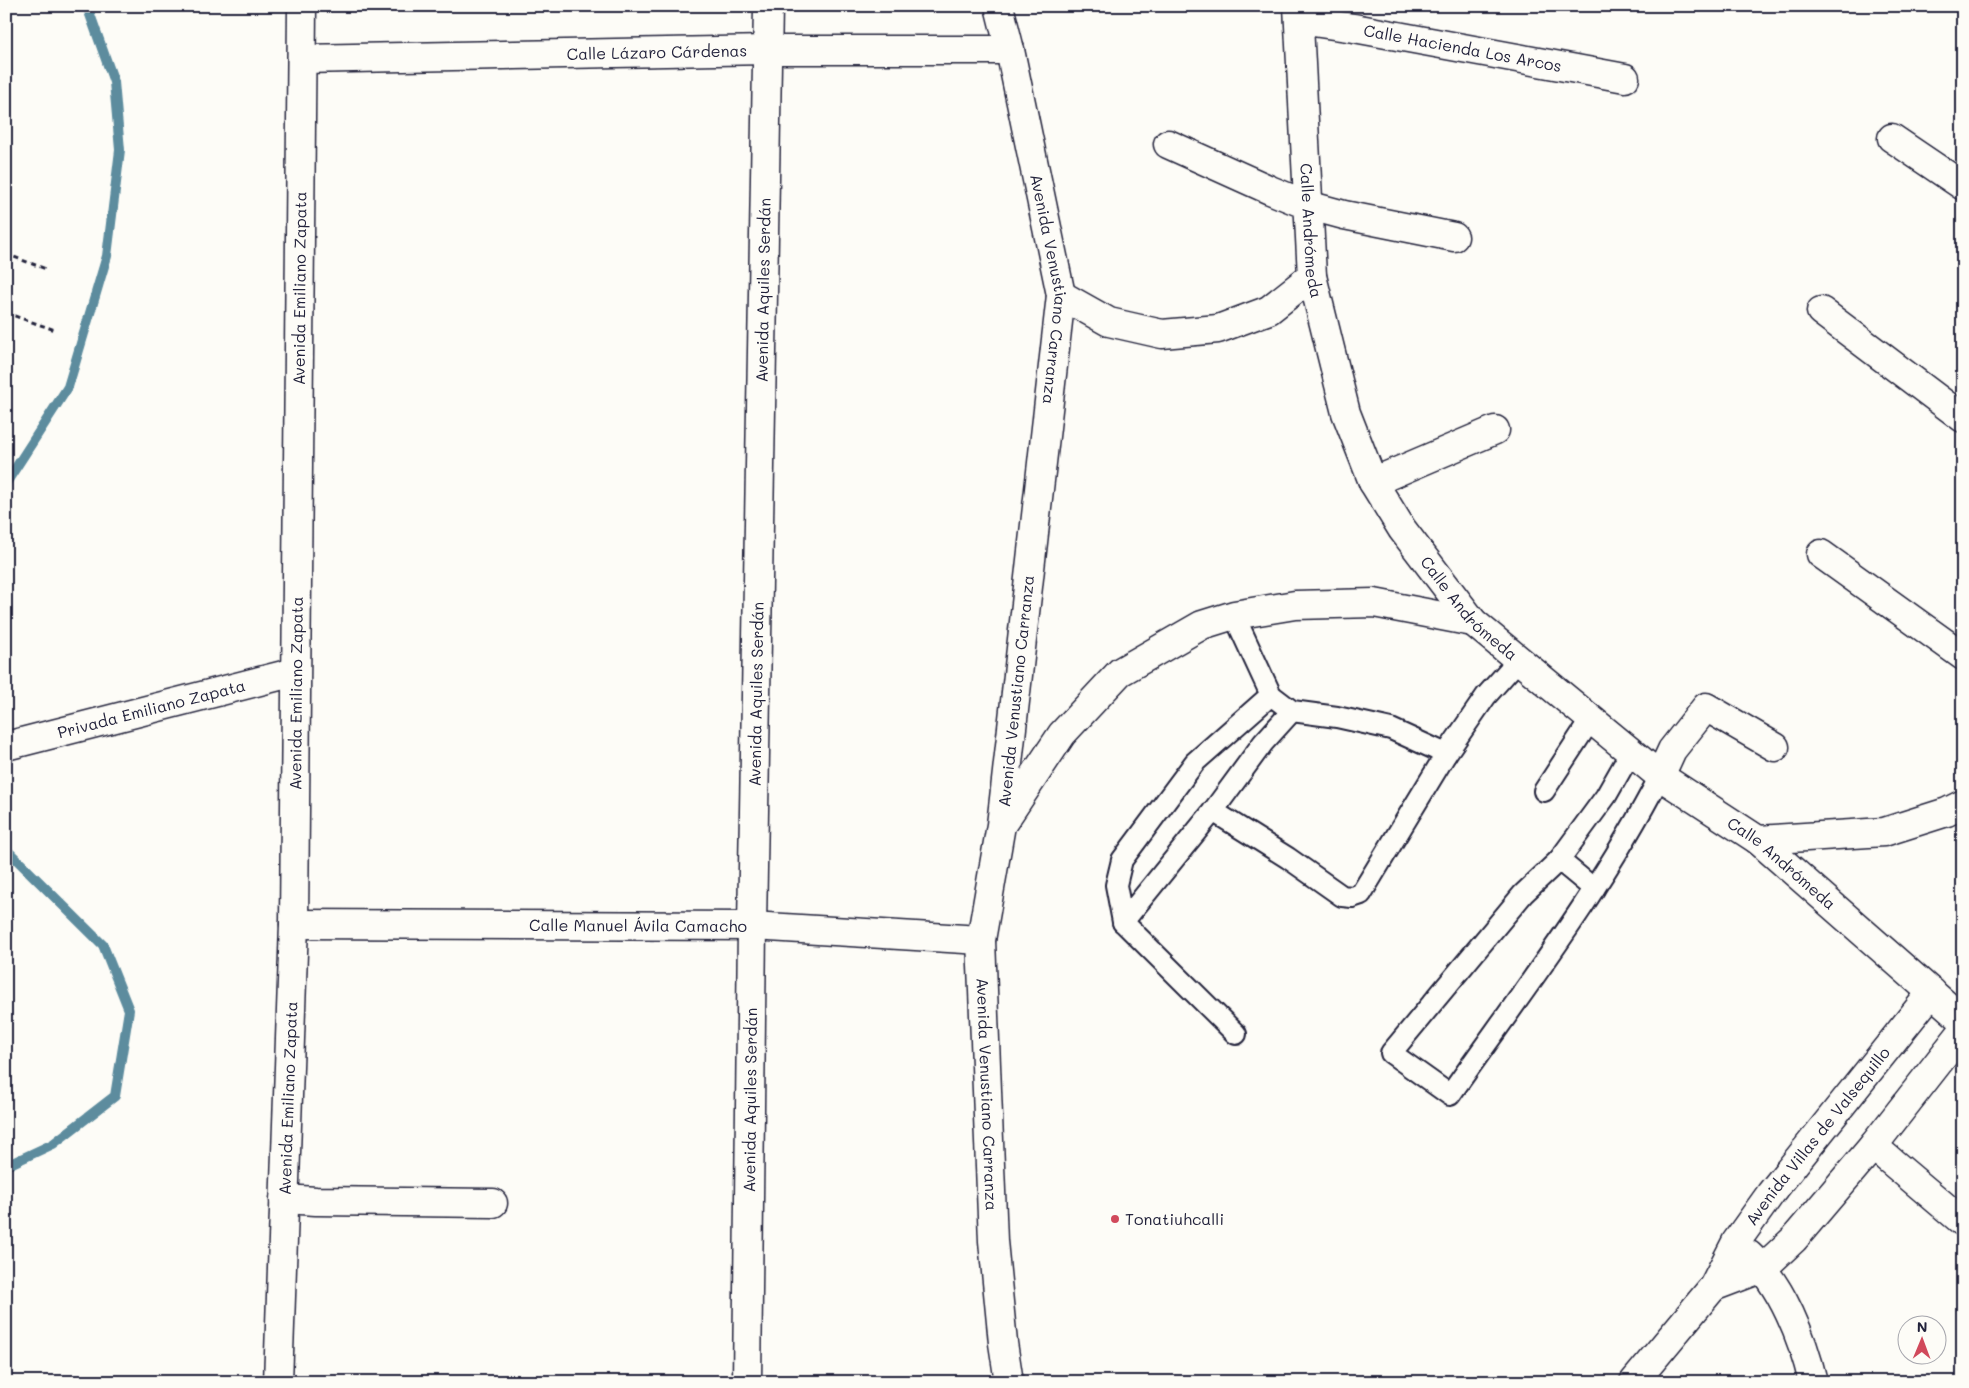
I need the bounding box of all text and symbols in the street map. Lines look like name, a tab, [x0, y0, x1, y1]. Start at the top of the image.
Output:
street label: Calle Hacienda Los Arcos	[1362, 19, 1563, 76]
street label: Calle Lázaro Cárdenas	[566, 39, 747, 64]
street label: Calle Andrómeda	[1296, 163, 1328, 300]
street label: Avenida Venustiano Carranza	[1026, 172, 1072, 406]
street label: Avenida Emiliano Zapata	[288, 191, 310, 385]
street label: Avenida Aquiles Serdán	[750, 198, 775, 383]
street label: Calle Andrómeda	[1416, 551, 1522, 664]
street label: Avenida Venustiano Carranza	[993, 574, 1038, 808]
street label: Avenida Emiliano Zapata	[284, 596, 307, 790]
street label: Avenida Aquiles Serdán	[743, 602, 768, 787]
street label: Privada Emiliano Zapata	[55, 674, 247, 742]
street label: Calle Andrómeda	[1724, 812, 1841, 914]
street label: Calle Manuel Ávila Camacho	[529, 914, 747, 936]
street label: Avenida Venustiano Carranza	[973, 977, 1003, 1211]
street label: Avenida Emiliano Zapata	[274, 1001, 301, 1195]
street label: Avenida Aquiles Serdán	[738, 1008, 761, 1192]
street label: Avenida Villas de Valsequillo	[1740, 1042, 1894, 1229]
place label: Tonatiuhcalli	[1125, 1208, 1224, 1229]
marker: Tonatiuhcalli	[1109, 1213, 1121, 1225]
north arrow	[1896, 1316, 1946, 1366]
text: N	[1917, 1317, 1928, 1336]

